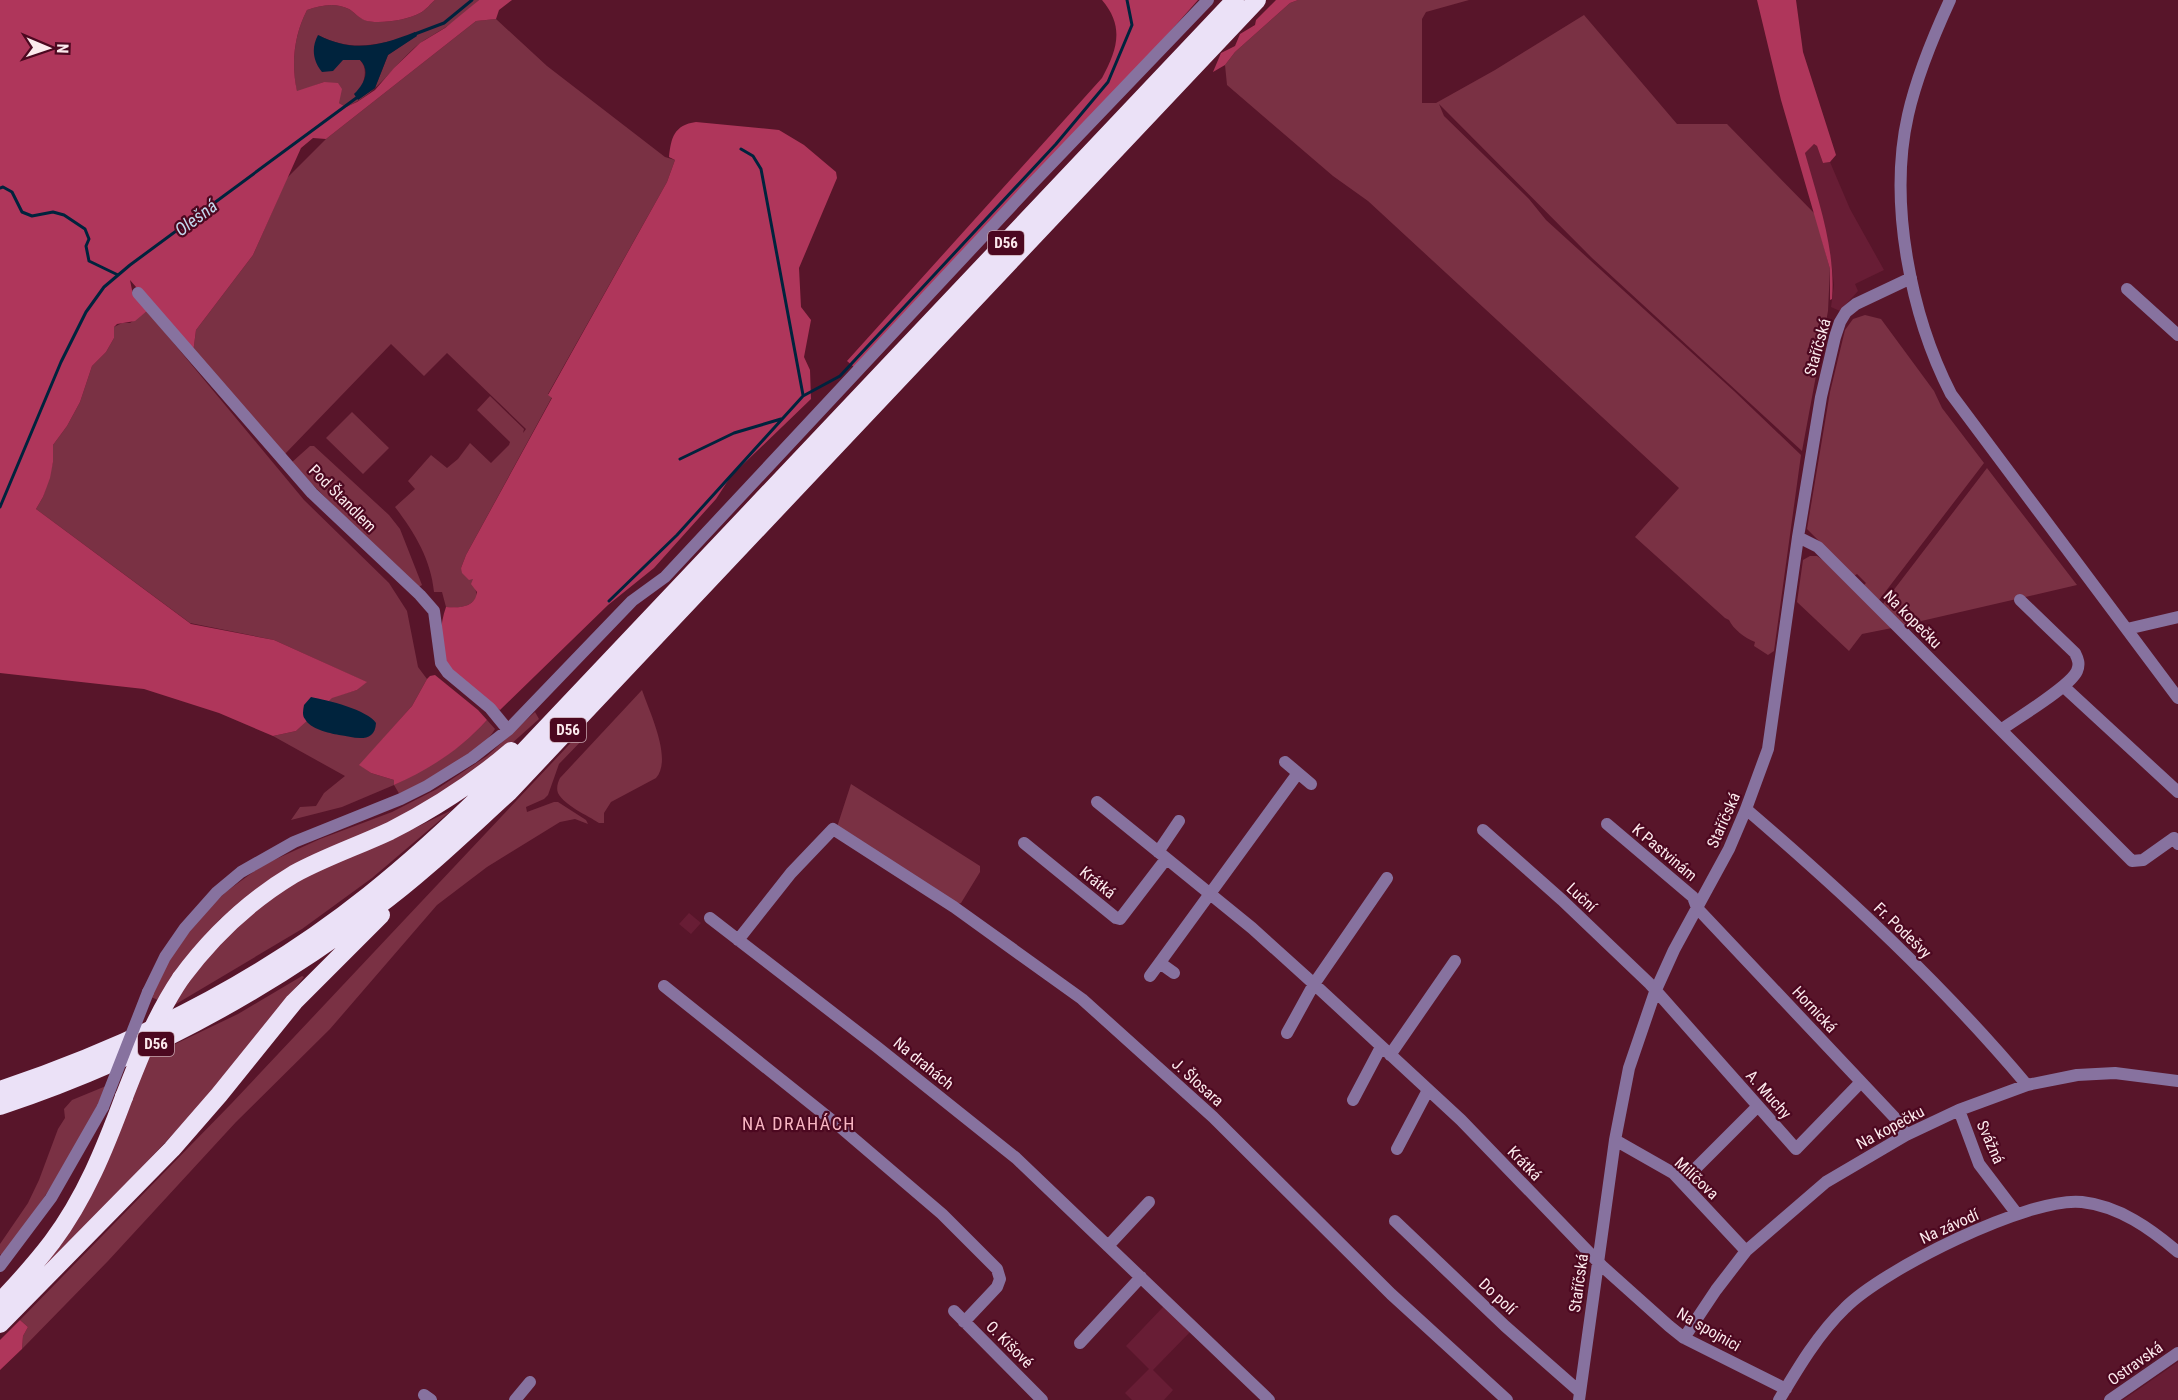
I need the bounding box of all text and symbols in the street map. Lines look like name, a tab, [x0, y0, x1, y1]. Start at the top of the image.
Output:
north arrow	[18, 18, 78, 78]
text: N	[53, 43, 72, 54]
water label: Olešná	[170, 195, 221, 240]
road number: D56	[988, 231, 1024, 255]
street label: Staříčská	[1800, 316, 1835, 378]
street label: Pod Štandlem	[305, 461, 380, 536]
street label: Na kopečku	[1880, 586, 1946, 652]
road number: D56	[550, 718, 586, 742]
street label: Staříčská	[1703, 789, 1744, 851]
street label: K Pastvinám	[1628, 820, 1701, 885]
street label: Krátká	[1076, 862, 1119, 903]
street label: Luční	[1563, 879, 1601, 917]
street label: Fr. Podešvy	[1870, 898, 1936, 963]
street label: Hornická	[1788, 982, 1841, 1036]
road number: D56	[138, 1032, 174, 1056]
street label: Na drahách	[890, 1033, 958, 1093]
street label: J. Šlosara	[1168, 1054, 1227, 1110]
street label: A. Muchy	[1742, 1066, 1796, 1123]
street label: Na kopečku	[1853, 1102, 1927, 1153]
district label: NA DRAHÁCH	[742, 1113, 856, 1134]
street label: Svážná	[1973, 1118, 2008, 1167]
street label: Krátká	[1504, 1142, 1546, 1185]
street label: Milíčova	[1671, 1153, 1722, 1203]
street label: Na závodí	[1917, 1205, 1983, 1248]
street label: Staříčská	[1565, 1253, 1592, 1314]
street label: Do polí	[1475, 1274, 1521, 1319]
street label: Na spojnici	[1673, 1304, 1744, 1355]
street label: O. Kišové	[982, 1317, 1037, 1372]
street label: Ostravská	[2104, 1338, 2166, 1389]

